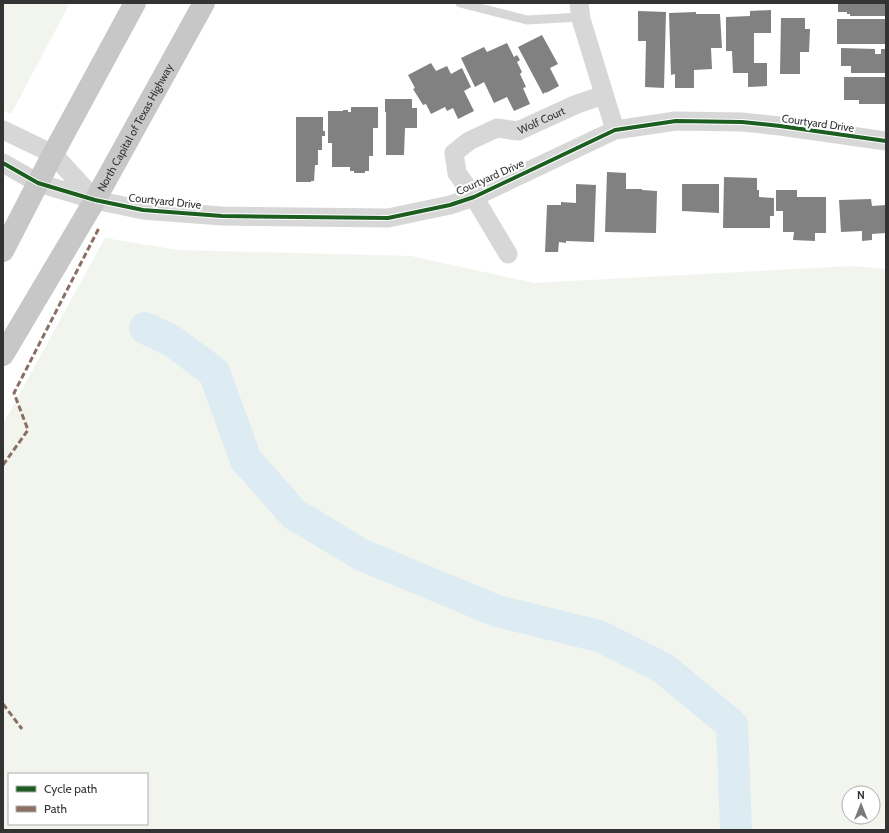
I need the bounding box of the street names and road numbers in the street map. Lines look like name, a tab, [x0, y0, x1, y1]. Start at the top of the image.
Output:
street label: North Capital of Texas Highway	[94, 61, 176, 194]
street label: Wolf Court	[516, 103, 567, 137]
street label: Courtyard Drive	[781, 111, 855, 135]
street label: Courtyard Drive	[454, 156, 527, 198]
street label: Courtyard Drive	[128, 190, 202, 212]

